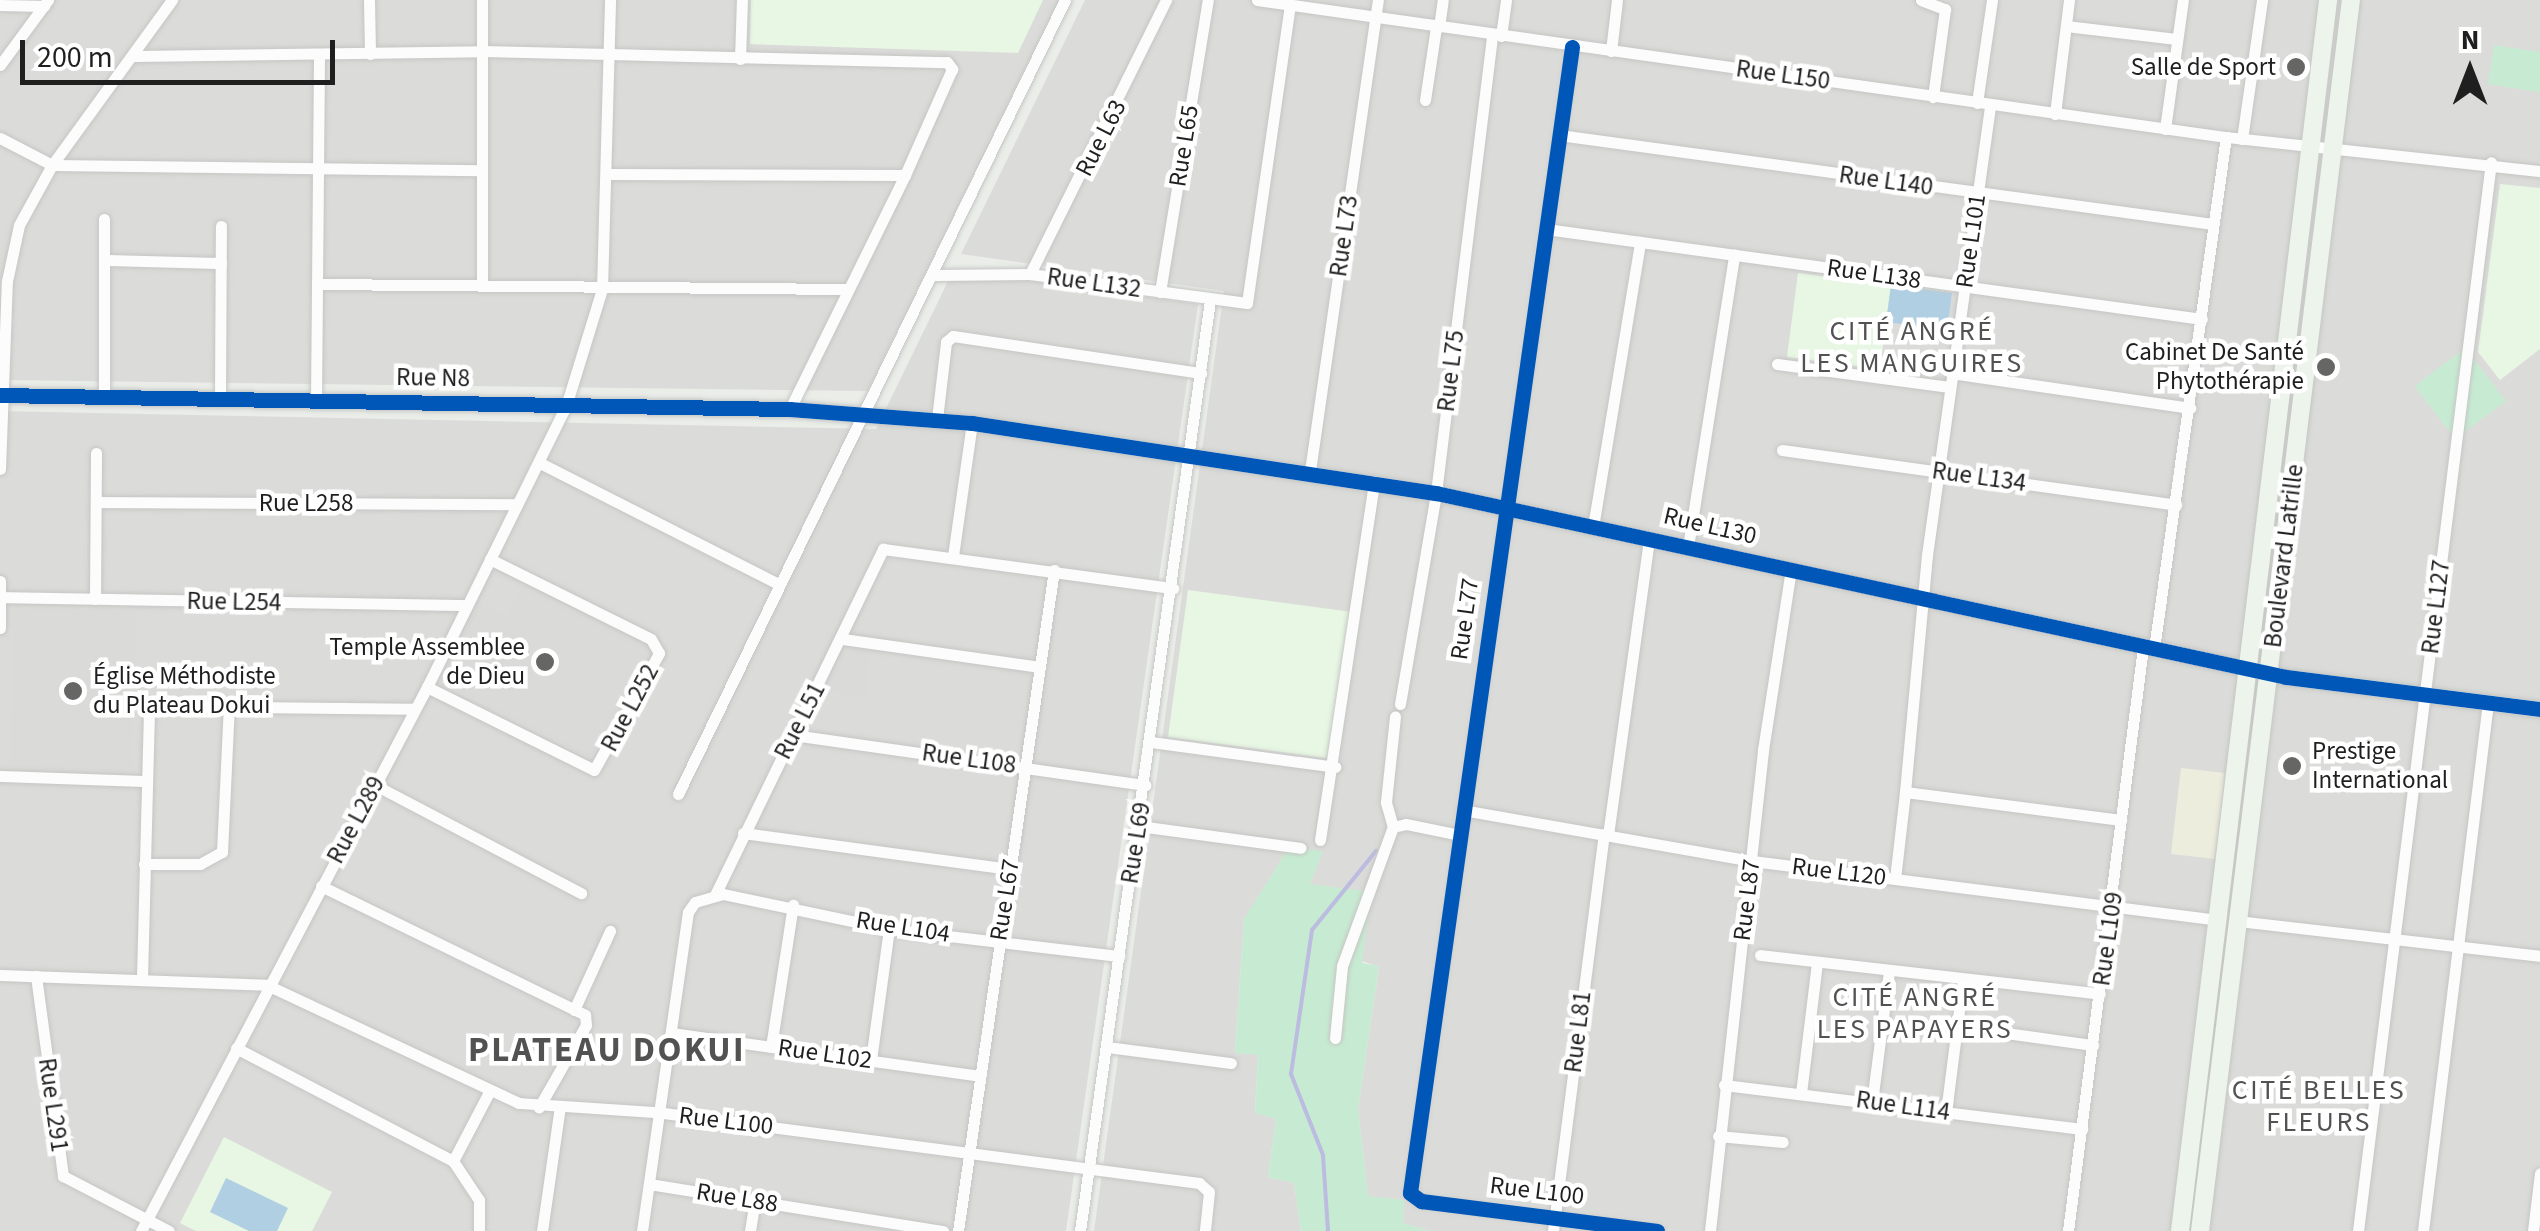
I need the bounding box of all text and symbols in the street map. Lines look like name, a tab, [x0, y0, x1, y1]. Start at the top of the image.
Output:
scale bar	[25, 20, 340, 82]
north arrow	[2420, 20, 2520, 120]
text: N	[2461, 20, 2479, 60]
text: 200 m	[37, 36, 113, 79]
place label: Salle de Sport	[2131, 52, 2276, 82]
street label: Rue L150	[1734, 54, 1832, 96]
marker: Salle de Sport	[2285, 56, 2307, 78]
street label: Rue L63	[1069, 95, 1133, 181]
street label: Rue L65	[1163, 103, 1205, 189]
street label: Rue L140	[1837, 160, 1935, 202]
street label: Rue L101	[1950, 192, 1992, 290]
street label: Rue L73	[1323, 193, 1365, 279]
street label: Rue L138	[1825, 253, 1923, 295]
street label: Rue L132	[1045, 262, 1143, 304]
district label: CITÉ ANGRÉ LES MANGUIRES	[1800, 314, 2024, 380]
street label: Rue L75	[1431, 328, 1471, 414]
place label: Cabinet De Santé Phytothérapie	[2125, 338, 2304, 397]
marker: Cabinet De Santé Phytothérapie	[2313, 354, 2339, 380]
street label: Rue N8	[396, 362, 470, 394]
street label: Rue L134	[1930, 456, 2028, 498]
street label: Boulevard Latrille	[2258, 463, 2310, 649]
street label: Rue L258	[259, 488, 353, 518]
street label: Rue L130	[1661, 501, 1759, 551]
street label: Rue L127	[2415, 558, 2457, 656]
street label: Rue L77	[1444, 576, 1486, 662]
street label: Rue L254	[186, 586, 282, 618]
place label: Temple Assemblee de Dieu	[329, 633, 525, 692]
marker: Temple Assemblee de Dieu	[534, 651, 556, 673]
street label: Rue L252	[595, 659, 665, 757]
place label: Église Méthodiste du Plateau Dokui	[93, 662, 276, 721]
street label: Rue L51	[768, 678, 832, 764]
marker: Église Méthodiste du Plateau Dokui	[62, 680, 84, 702]
place label: Prestige International	[2312, 737, 2448, 796]
street label: Rue L108	[920, 738, 1018, 780]
marker: Prestige International	[2281, 755, 2303, 777]
street label: Rue L289	[321, 771, 391, 869]
street label: Rue L69	[1115, 800, 1157, 886]
street label: Rue L120	[1790, 851, 1888, 893]
street label: Rue L67	[984, 857, 1026, 943]
street label: Rue L87	[1727, 857, 1767, 943]
street label: Rue L109	[2087, 890, 2129, 988]
street label: Rue L104	[854, 905, 952, 949]
district label: CITÉ ANGRÉ LES PAPAYERS	[1817, 980, 2013, 1046]
street label: Rue L81	[1558, 989, 1598, 1075]
district label: PLATEAU DOKUI	[468, 1029, 746, 1071]
street label: Rue L102	[776, 1033, 874, 1075]
street label: Rue L291	[32, 1056, 74, 1154]
district label: CITÉ BELLES FLEURS	[2232, 1073, 2406, 1139]
street label: Rue L114	[1854, 1085, 1952, 1127]
street label: Rue L100	[677, 1100, 775, 1142]
street label: Rue L100	[1488, 1170, 1586, 1212]
street label: Rue L88	[694, 1177, 780, 1219]

